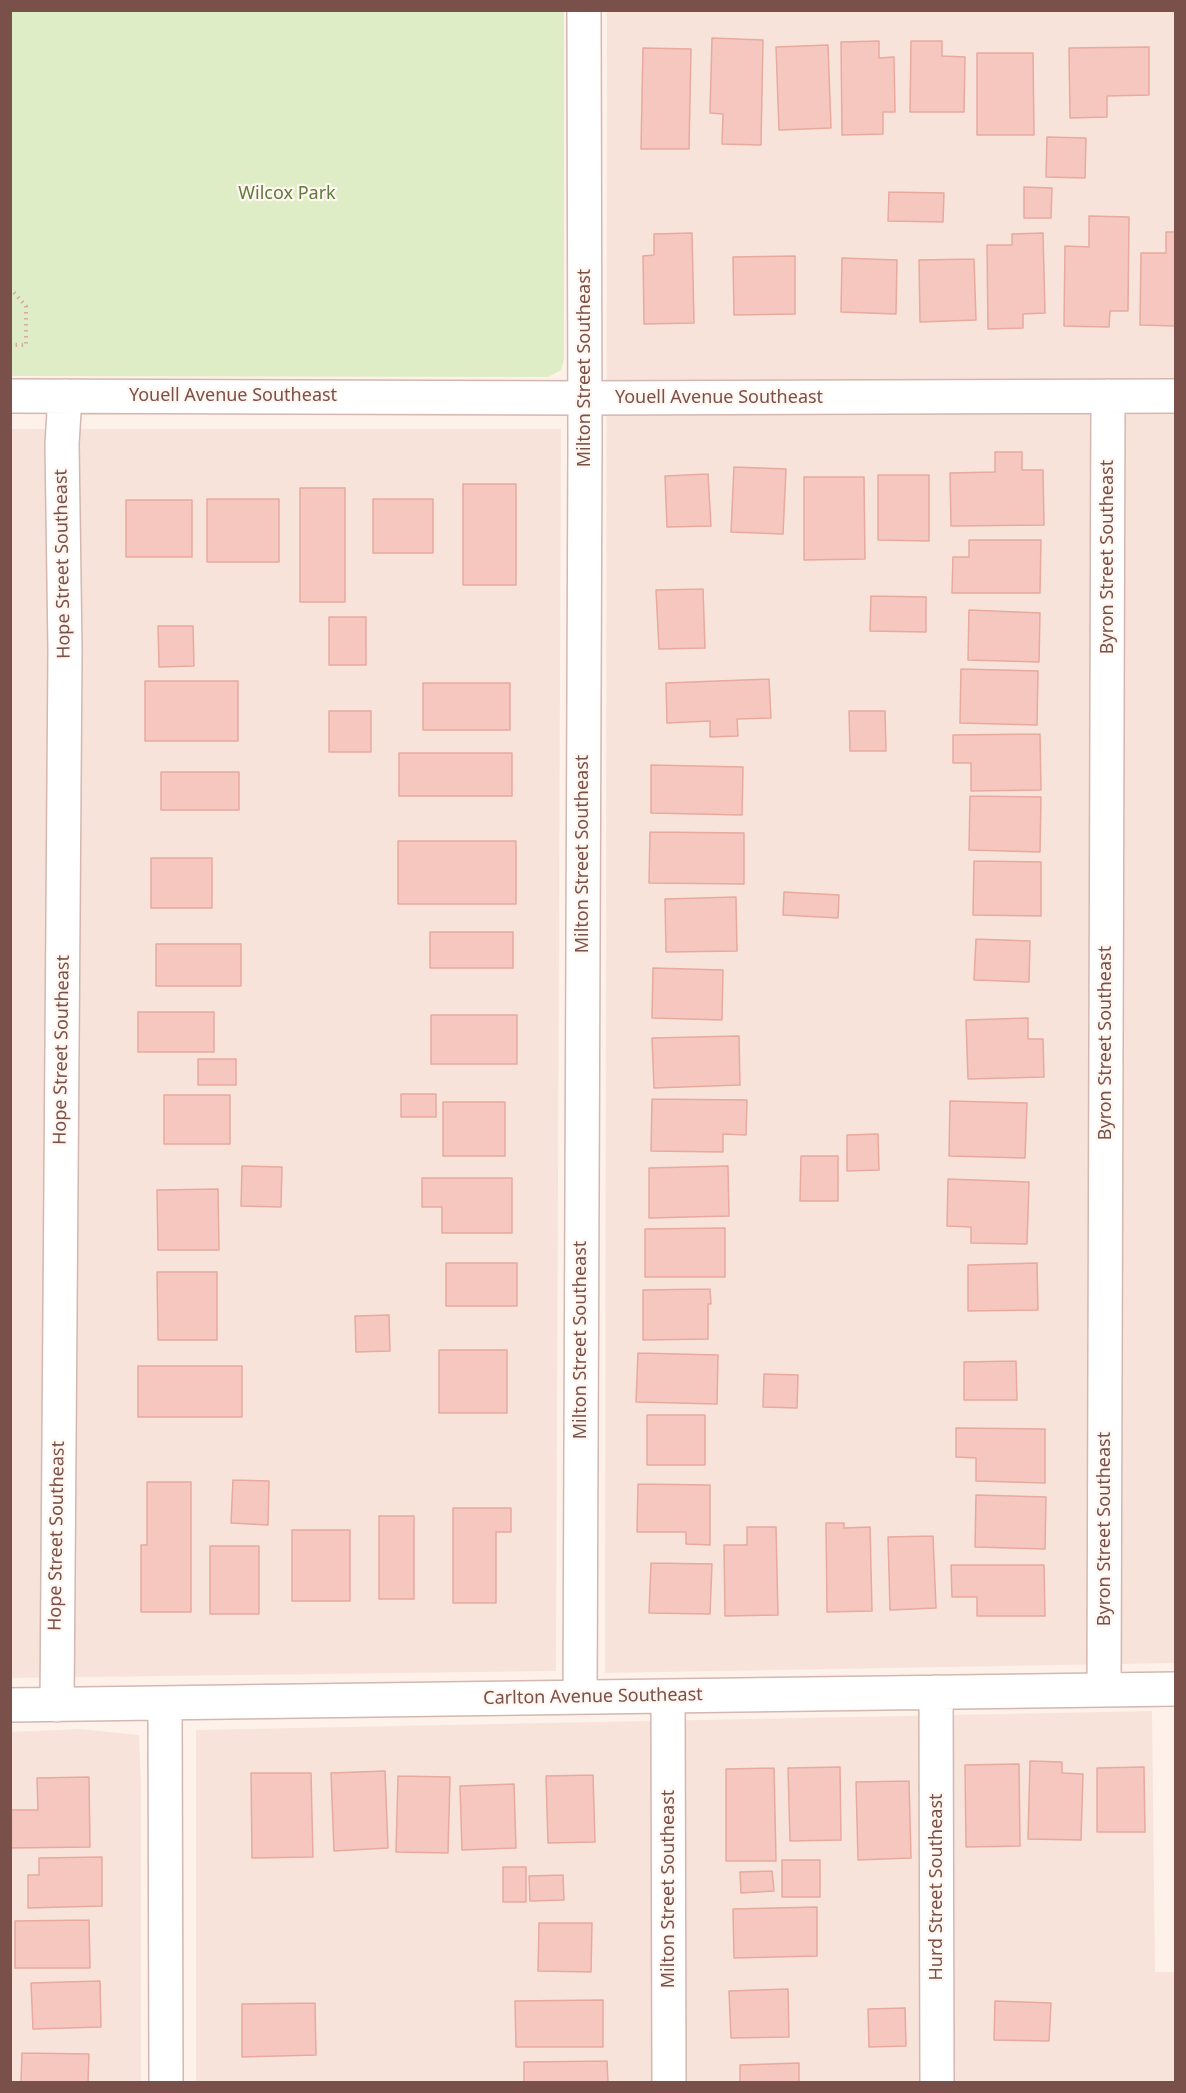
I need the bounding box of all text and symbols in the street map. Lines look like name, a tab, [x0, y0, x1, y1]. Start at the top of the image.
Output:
park label: Wilcox Park	[238, 183, 336, 205]
street label: Milton Street Southeast	[574, 269, 596, 467]
street label: Youell Avenue Southeast	[129, 385, 337, 407]
street label: Youell Avenue Southeast	[615, 387, 823, 409]
street label: Byron Street Southeast	[1097, 460, 1119, 654]
street label: Hope Street Southeast	[51, 469, 75, 659]
street label: Milton Street Southeast	[572, 755, 594, 953]
street label: Byron Street Southeast	[1095, 946, 1117, 1140]
street label: Hope Street Southeast	[50, 955, 74, 1145]
street label: Milton Street Southeast	[570, 1241, 592, 1439]
street label: Byron Street Southeast	[1094, 1432, 1116, 1626]
street label: Hope Street Southeast	[45, 1441, 69, 1631]
street label: Carlton Avenue Southeast	[483, 1684, 703, 1710]
street label: Milton Street Southeast	[658, 1790, 680, 1988]
street label: Hurd Street Southeast	[926, 1793, 948, 1981]

